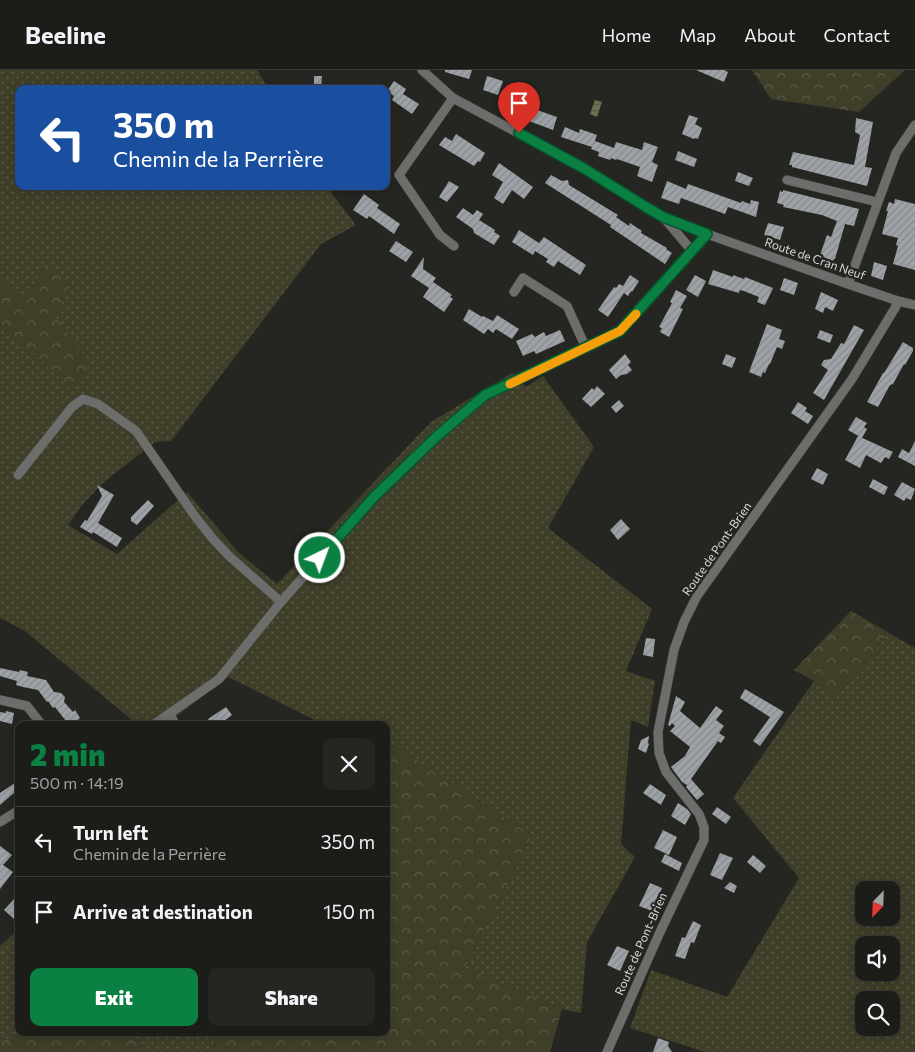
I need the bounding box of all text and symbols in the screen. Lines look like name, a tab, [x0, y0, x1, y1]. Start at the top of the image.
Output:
text: Beeline	[25, 20, 106, 49]
text: Home	[602, 24, 651, 46]
text: Map	[679, 24, 716, 46]
text: About	[744, 24, 796, 46]
text: Contact	[824, 24, 890, 46]
pin	[498, 82, 540, 133]
icon: arrive	[505, 89, 533, 117]
text: 350 m	[113, 102, 214, 145]
icon: left	[30, 105, 95, 170]
text: Chemin de la Perrière	[113, 145, 324, 172]
street label: Route de Cran Neuf	[763, 234, 868, 282]
street label: Route de Pont-Brien	[679, 499, 754, 598]
position arrow	[293, 531, 345, 583]
text: 2 min	[30, 735, 105, 772]
button: close	[323, 738, 375, 790]
text: 500 m · 14:19	[30, 773, 124, 792]
text: Turn left	[73, 821, 148, 844]
icon: left	[30, 828, 58, 856]
text: 350 m	[321, 830, 375, 853]
text: Chemin de la Perrière	[73, 844, 226, 863]
north arrow	[855, 881, 900, 926]
map controls	[855, 881, 900, 1036]
street label: Route de Pont-Brien	[611, 890, 669, 997]
icon: arrive	[30, 898, 58, 926]
text: Arrive at destination	[73, 900, 253, 923]
text: 150 m	[323, 900, 375, 923]
button: sound	[855, 936, 900, 981]
button: Exit	[30, 968, 198, 1026]
button: Share	[208, 968, 375, 1026]
button: search	[855, 991, 900, 1036]

